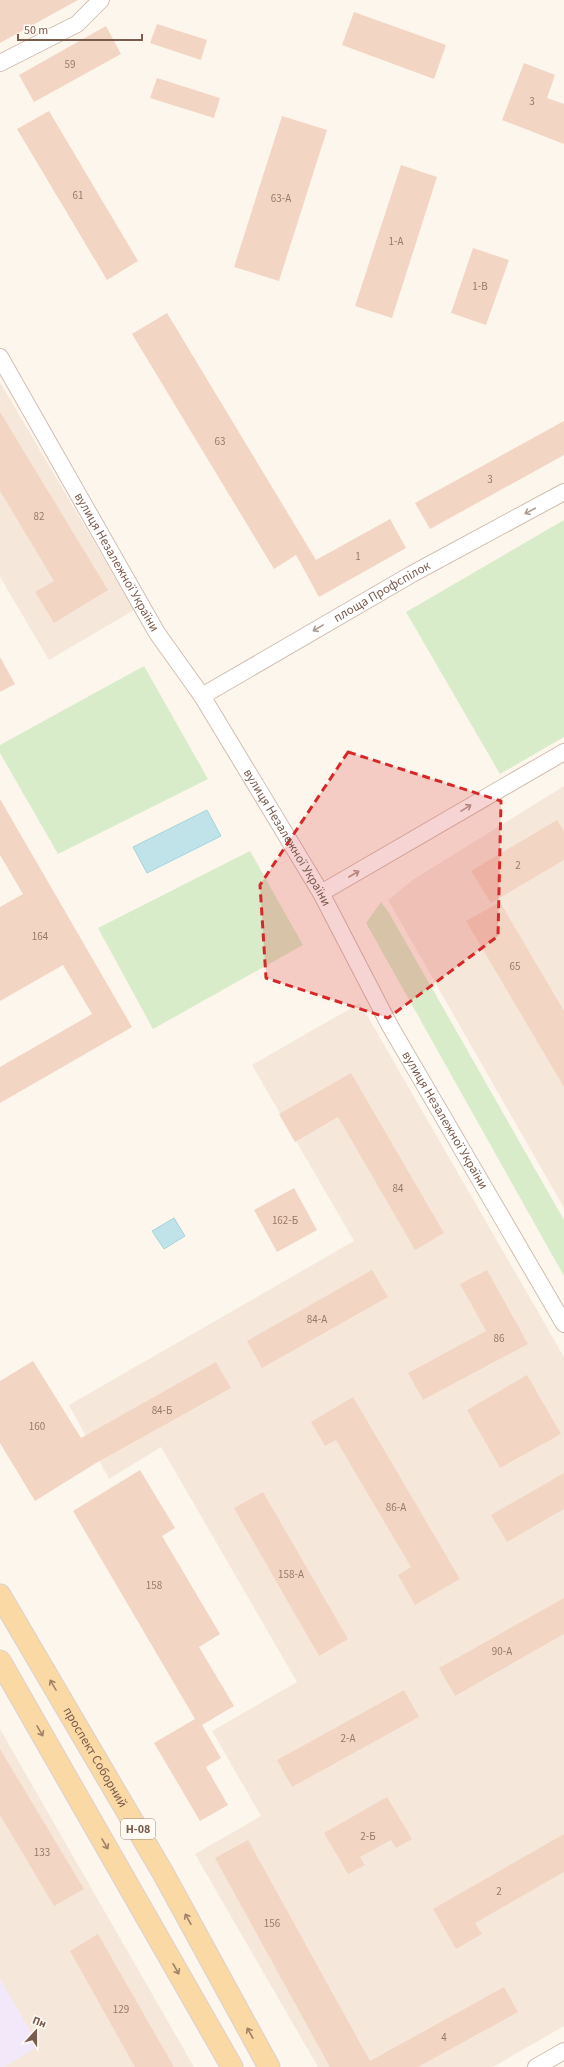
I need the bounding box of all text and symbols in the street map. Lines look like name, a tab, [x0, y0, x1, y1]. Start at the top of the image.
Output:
scale bar	[18, 16, 142, 42]
text: 50 m	[24, 22, 48, 39]
house number: 59	[65, 57, 75, 72]
house number: 3	[529, 94, 535, 109]
house number: 61	[73, 188, 83, 203]
house number: 63-А	[271, 191, 291, 206]
house number: 1-А	[389, 234, 403, 249]
house number: 1-В	[472, 279, 488, 294]
house number: 63	[215, 434, 225, 449]
house number: 3	[487, 472, 493, 487]
street label: вулиця Незалежної України	[70, 489, 163, 635]
one-way arrow	[524, 507, 536, 515]
house number: 82	[34, 509, 44, 524]
house number: 1	[355, 549, 361, 564]
street label: площа Профспілок	[330, 556, 434, 627]
one-way arrow	[312, 625, 324, 633]
street label: вулиця Незалежної України	[239, 765, 335, 909]
one-way arrow	[460, 804, 472, 812]
house number: 2	[515, 858, 521, 873]
one-way arrow	[348, 870, 360, 877]
house number: 164	[32, 929, 49, 944]
house number: 65	[510, 959, 520, 974]
street label: вулиця Незалежної України	[398, 1048, 492, 1193]
house number: 84	[393, 1181, 404, 1196]
house number: 162-Б	[272, 1213, 298, 1228]
house number: 84-А	[307, 1312, 327, 1327]
house number: 86	[494, 1331, 505, 1346]
house number: 84-Б	[152, 1403, 172, 1418]
house number: 160	[29, 1419, 45, 1434]
house number: 86-А	[386, 1500, 406, 1515]
house number: 158-А	[278, 1567, 304, 1582]
house number: 158	[146, 1578, 163, 1593]
house number: 90-А	[492, 1644, 512, 1659]
one-way arrow	[48, 1679, 56, 1691]
street label: проспект Соборний	[59, 1704, 132, 1811]
one-way arrow	[37, 1725, 45, 1737]
house number: 2-А	[341, 1731, 355, 1746]
road number: Н-08	[121, 1819, 155, 1839]
house number: 2-Б	[360, 1829, 376, 1844]
one-way arrow	[102, 1838, 110, 1850]
house number: 133	[34, 1845, 50, 1860]
house number: 2	[496, 1884, 502, 1899]
one-way arrow	[184, 1913, 192, 1925]
house number: 156	[264, 1916, 281, 1931]
one-way arrow	[173, 1963, 181, 1975]
house number: 129	[113, 2002, 129, 2017]
north arrow	[16, 2011, 56, 2051]
text: Пн	[30, 2013, 48, 2032]
one-way arrow	[246, 2027, 254, 2039]
house number: 4	[441, 2030, 447, 2045]

